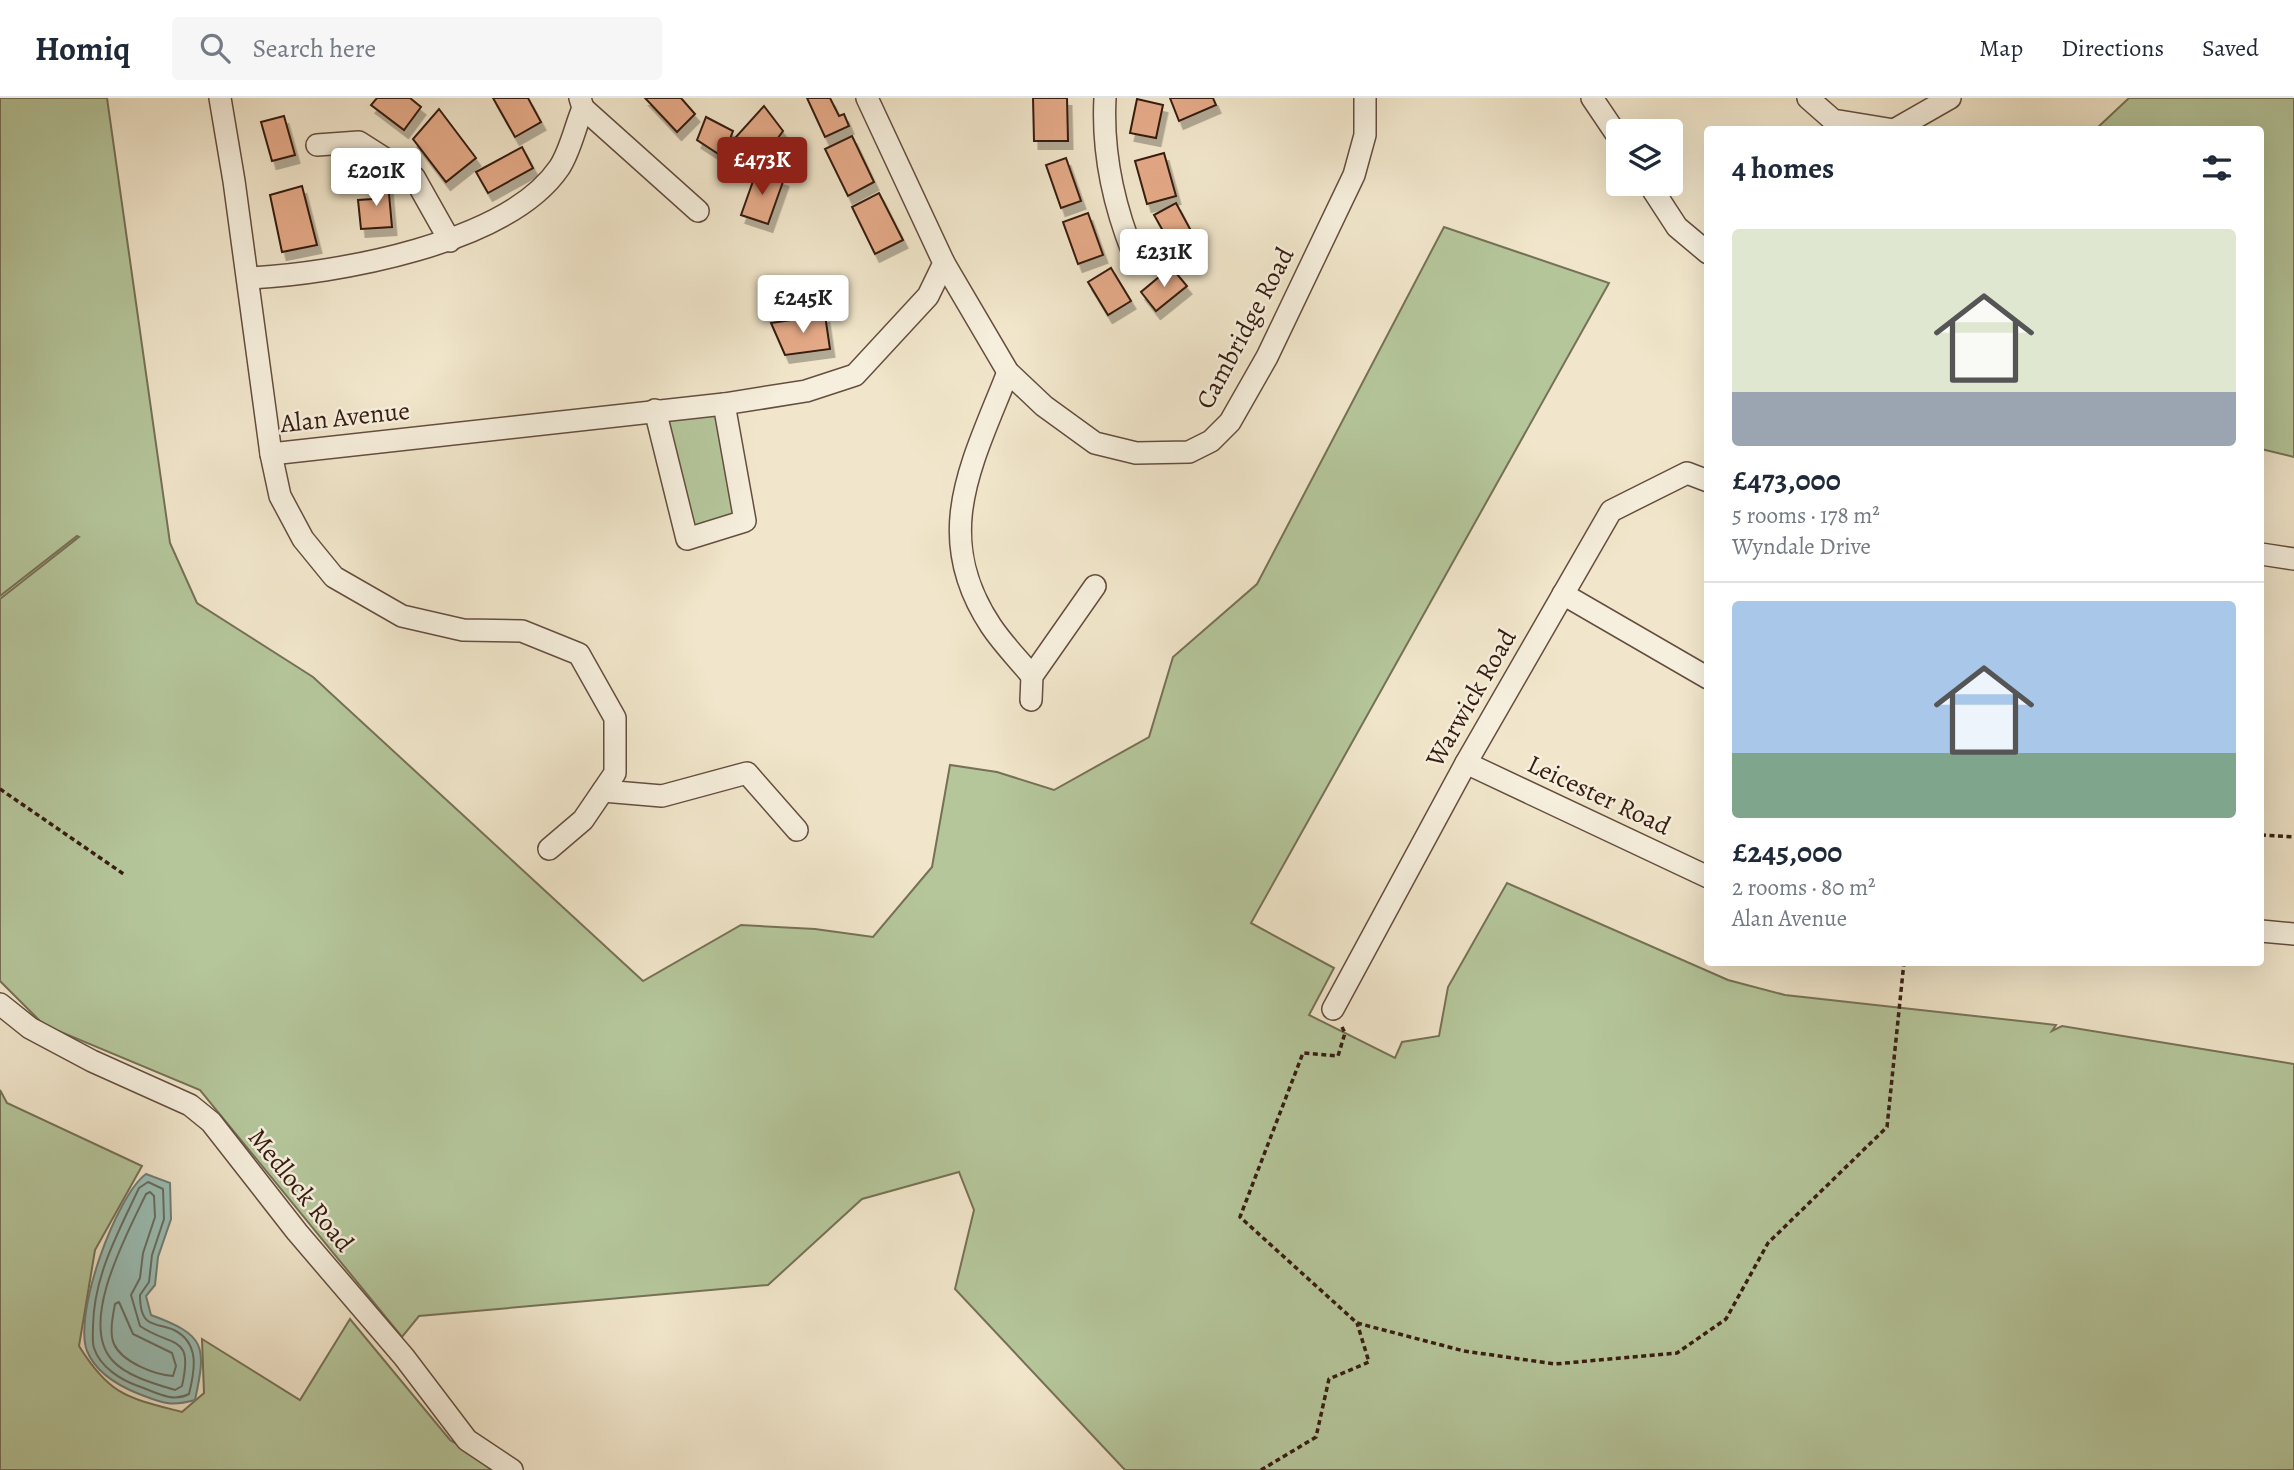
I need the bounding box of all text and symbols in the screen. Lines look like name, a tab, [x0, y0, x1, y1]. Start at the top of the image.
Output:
search box	[172, 17, 662, 80]
text: Homiq	[35, 26, 130, 71]
icon: search	[196, 29, 234, 67]
text: Search here	[252, 31, 376, 66]
text: Map	[1979, 32, 2023, 64]
text: Directions	[2061, 32, 2164, 64]
text: Saved	[2202, 32, 2259, 64]
map controls	[1606, 119, 1683, 196]
button: layers	[1606, 119, 1683, 196]
pin: £473K	[713, 138, 811, 197]
text: £473K	[733, 144, 791, 175]
pin: £201K	[327, 148, 425, 208]
text: 4 homes	[1732, 148, 1834, 188]
icon: filters	[2198, 149, 2236, 187]
text: £201K	[347, 155, 405, 186]
pin: £231K	[1115, 230, 1213, 289]
text: £231K	[1136, 236, 1192, 267]
street label: Cambridge Road	[1188, 241, 1302, 415]
pin: £245K	[754, 275, 852, 335]
icon: home	[1921, 275, 2047, 401]
text: £245K	[774, 282, 832, 313]
street label: Alan Avenue	[278, 393, 411, 441]
text: £473,000	[1732, 460, 1841, 500]
text: 5 rooms · 178 m²	[1732, 500, 1880, 531]
text: Wyndale Drive	[1732, 531, 1871, 562]
street label: Warwick Road	[1417, 623, 1525, 774]
icon: home	[1921, 647, 2047, 773]
street label: Leicester Road	[1522, 747, 1676, 843]
text: £245,000	[1732, 832, 1842, 872]
text: 2 rooms · 80 m²	[1732, 872, 1876, 903]
text: Alan Avenue	[1732, 903, 1847, 934]
street label: Medlock Road	[240, 1121, 362, 1259]

